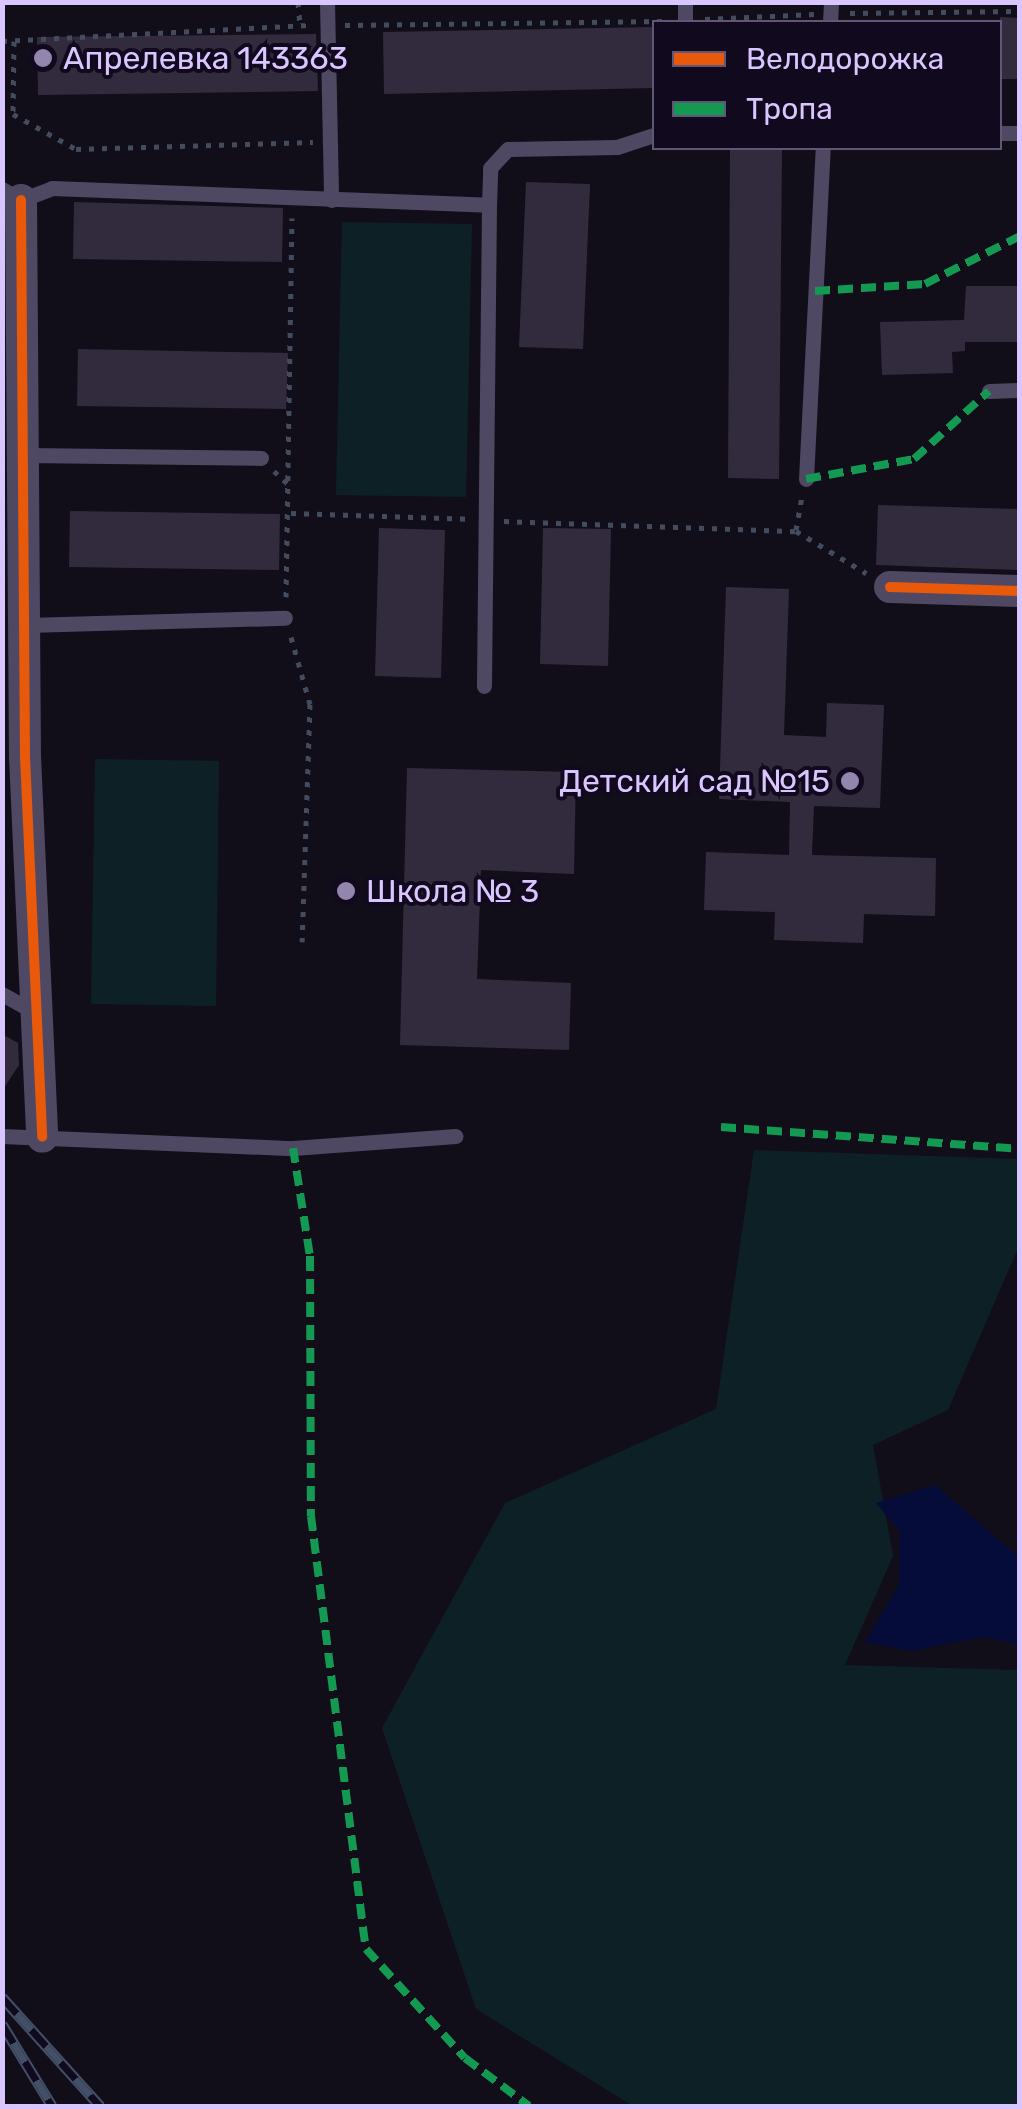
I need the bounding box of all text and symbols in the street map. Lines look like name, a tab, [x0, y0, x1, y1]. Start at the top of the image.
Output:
legend	[652, 20, 1002, 150]
place label: Апрелевка 143363	[63, 39, 348, 77]
text: Велодорожка	[746, 41, 944, 77]
marker: Апрелевка 143363	[32, 47, 54, 69]
text: Тропа	[746, 91, 833, 127]
place label: Детский сад №15	[559, 762, 830, 800]
marker: Детский сад №15	[839, 770, 861, 792]
place label: Школа № 3	[366, 872, 539, 910]
marker: Школа № 3	[335, 880, 357, 902]

